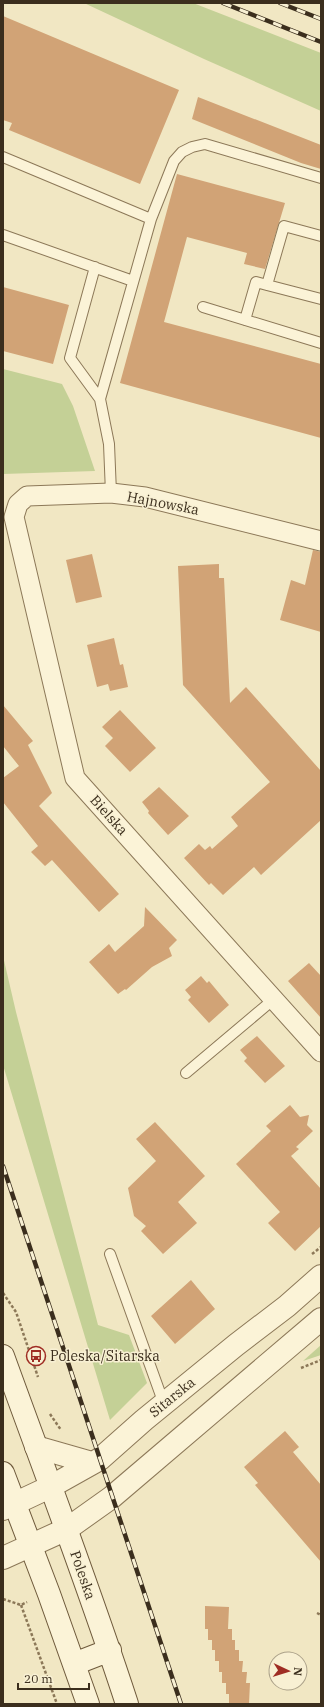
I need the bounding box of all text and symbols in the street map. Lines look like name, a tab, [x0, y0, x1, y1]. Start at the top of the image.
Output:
street label: Hajnowska	[125, 487, 201, 519]
street label: Bielska	[86, 791, 132, 839]
bus stop icon: Poleska/Sitarska	[25, 1345, 47, 1367]
place label: Poleska/Sitarska	[50, 1347, 160, 1365]
street label: Sitarska	[145, 1373, 199, 1421]
street label: Poleska	[66, 1548, 100, 1602]
north arrow	[268, 1651, 308, 1691]
scale bar	[18, 1665, 89, 1691]
text: N	[291, 1667, 305, 1677]
text: 20 m	[24, 1671, 53, 1686]

